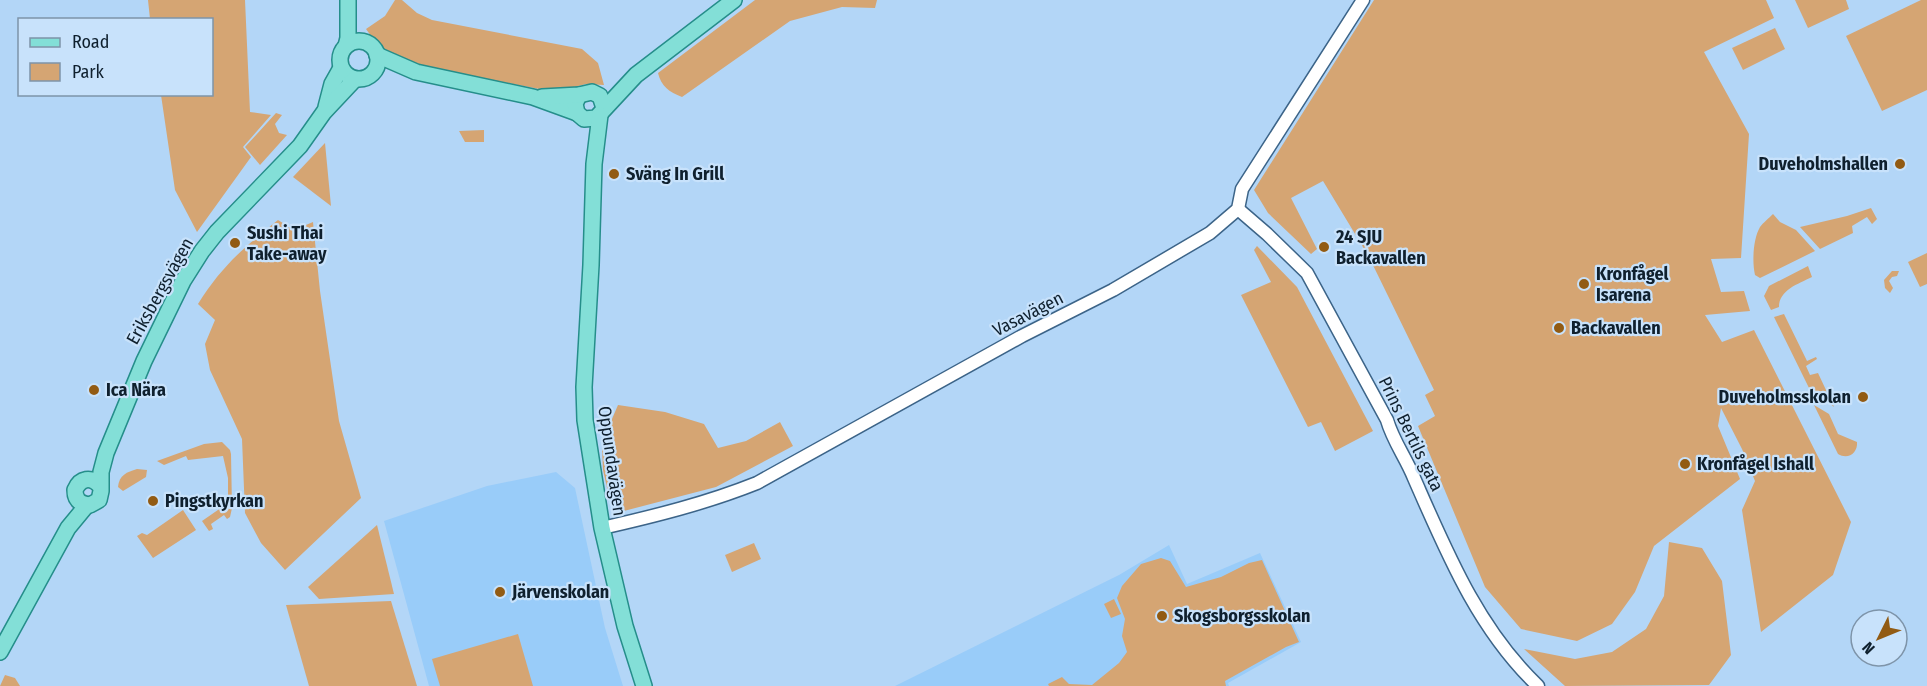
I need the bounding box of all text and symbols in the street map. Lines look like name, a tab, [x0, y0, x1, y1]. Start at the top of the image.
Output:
legend	[18, 18, 213, 96]
text: Road	[72, 31, 109, 53]
text: Park	[72, 61, 105, 83]
place label: Duveholmshallen	[1758, 153, 1888, 175]
marker: Duveholmshallen	[1893, 157, 1907, 171]
place label: Sväng In Grill	[626, 163, 724, 185]
marker: Sväng In Grill	[607, 167, 621, 181]
place label: Sushi Thai Take-away	[247, 222, 327, 265]
place label: 24 SJU Backavallen	[1335, 226, 1426, 269]
street label: Eriksbergsvägen	[122, 234, 198, 348]
marker: Sushi Thai Take-away	[228, 236, 242, 250]
marker: 24 SJU Backavallen	[1317, 240, 1331, 254]
place label: Kronfågel Isarena	[1596, 263, 1669, 306]
marker: Kronfågel Isarena	[1577, 277, 1591, 291]
street label: Vasavägen	[989, 287, 1067, 341]
place label: Backavallen	[1571, 317, 1661, 339]
marker: Backavallen	[1552, 321, 1566, 335]
street label: Prins Bertils gata	[1374, 373, 1448, 495]
place label: Ica Nära	[106, 379, 166, 401]
marker: Ica Nära	[87, 383, 101, 397]
place label: Duveholmsskolan	[1718, 386, 1851, 408]
marker: Duveholmsskolan	[1856, 390, 1870, 404]
street label: Oppundavägen	[593, 405, 631, 517]
place label: Kronfågel Ishall	[1697, 453, 1814, 475]
marker: Kronfågel Ishall	[1678, 457, 1692, 471]
place label: Pingstkyrkan	[165, 490, 263, 512]
marker: Pingstkyrkan	[146, 494, 160, 508]
place label: Järvenskolan	[511, 581, 609, 603]
marker: Järvenskolan	[493, 585, 507, 599]
place label: Skogsborgsskolan	[1174, 605, 1311, 627]
north arrow	[1849, 608, 1909, 668]
marker: Skogsborgsskolan	[1155, 609, 1169, 623]
text: N	[1858, 638, 1879, 658]

